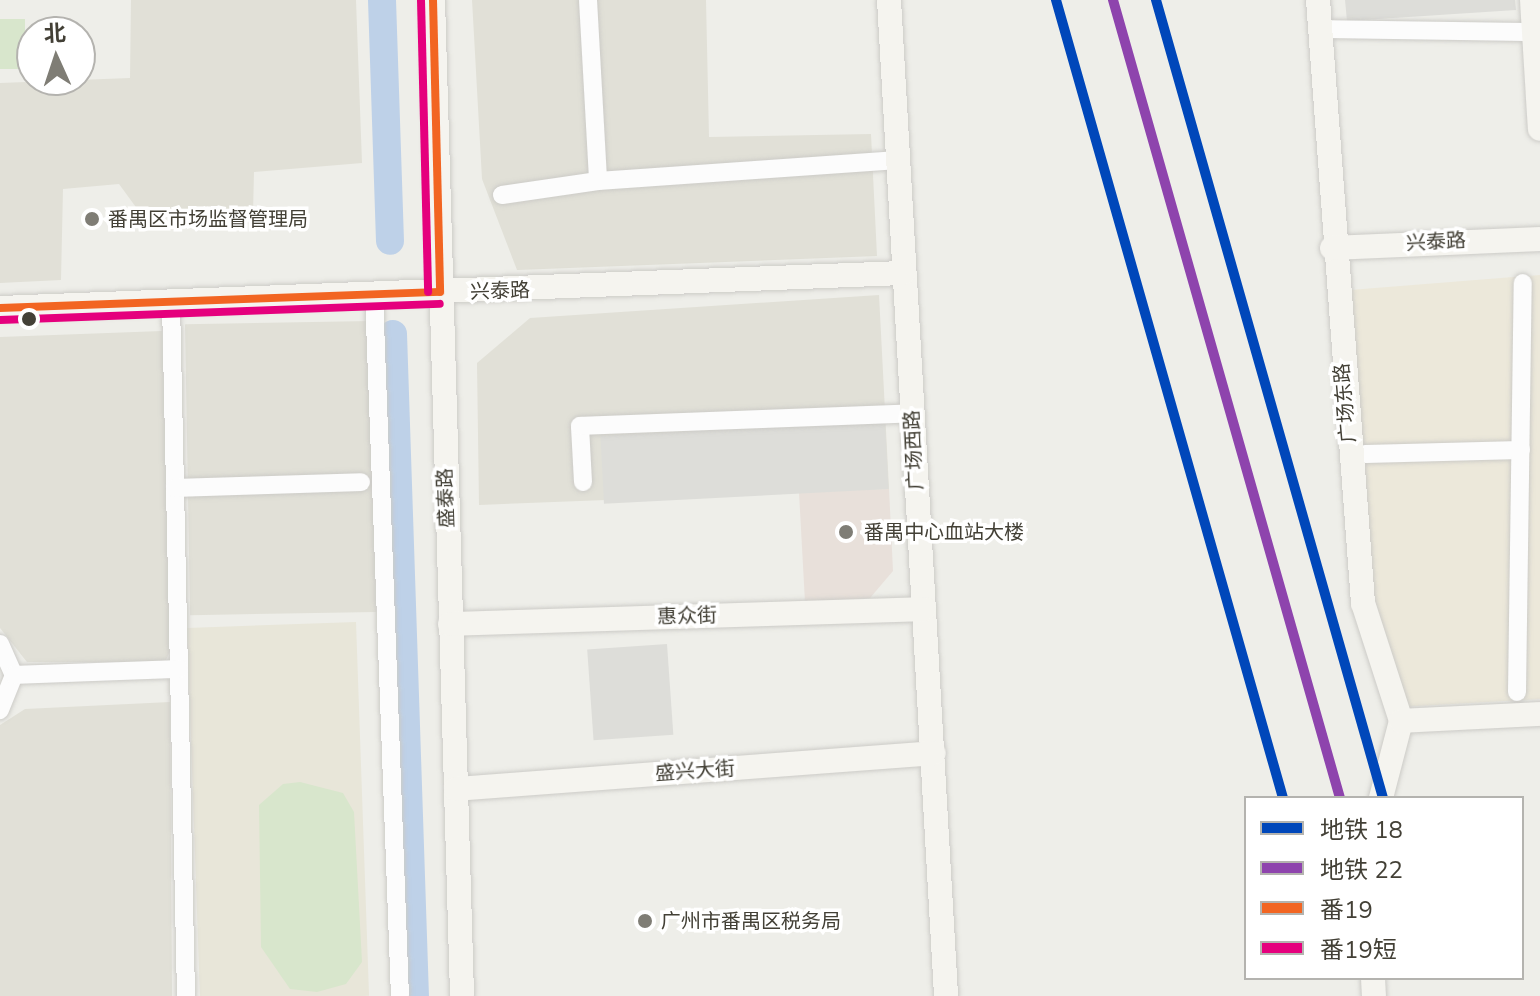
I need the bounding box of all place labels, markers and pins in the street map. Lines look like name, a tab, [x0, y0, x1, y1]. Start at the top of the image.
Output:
place label: 番禺区市场监督管理局	[108, 207, 308, 231]
marker: 番禺区市场监督管理局	[83, 210, 101, 228]
unlabelled marker	[21, 311, 37, 327]
place label: 番禺中心血站大楼	[864, 520, 1024, 544]
marker: 番禺中心血站大楼	[835, 521, 857, 543]
place label: 广州市番禺区税务局	[661, 909, 841, 933]
marker: 广州市番禺区税务局	[636, 912, 654, 930]

